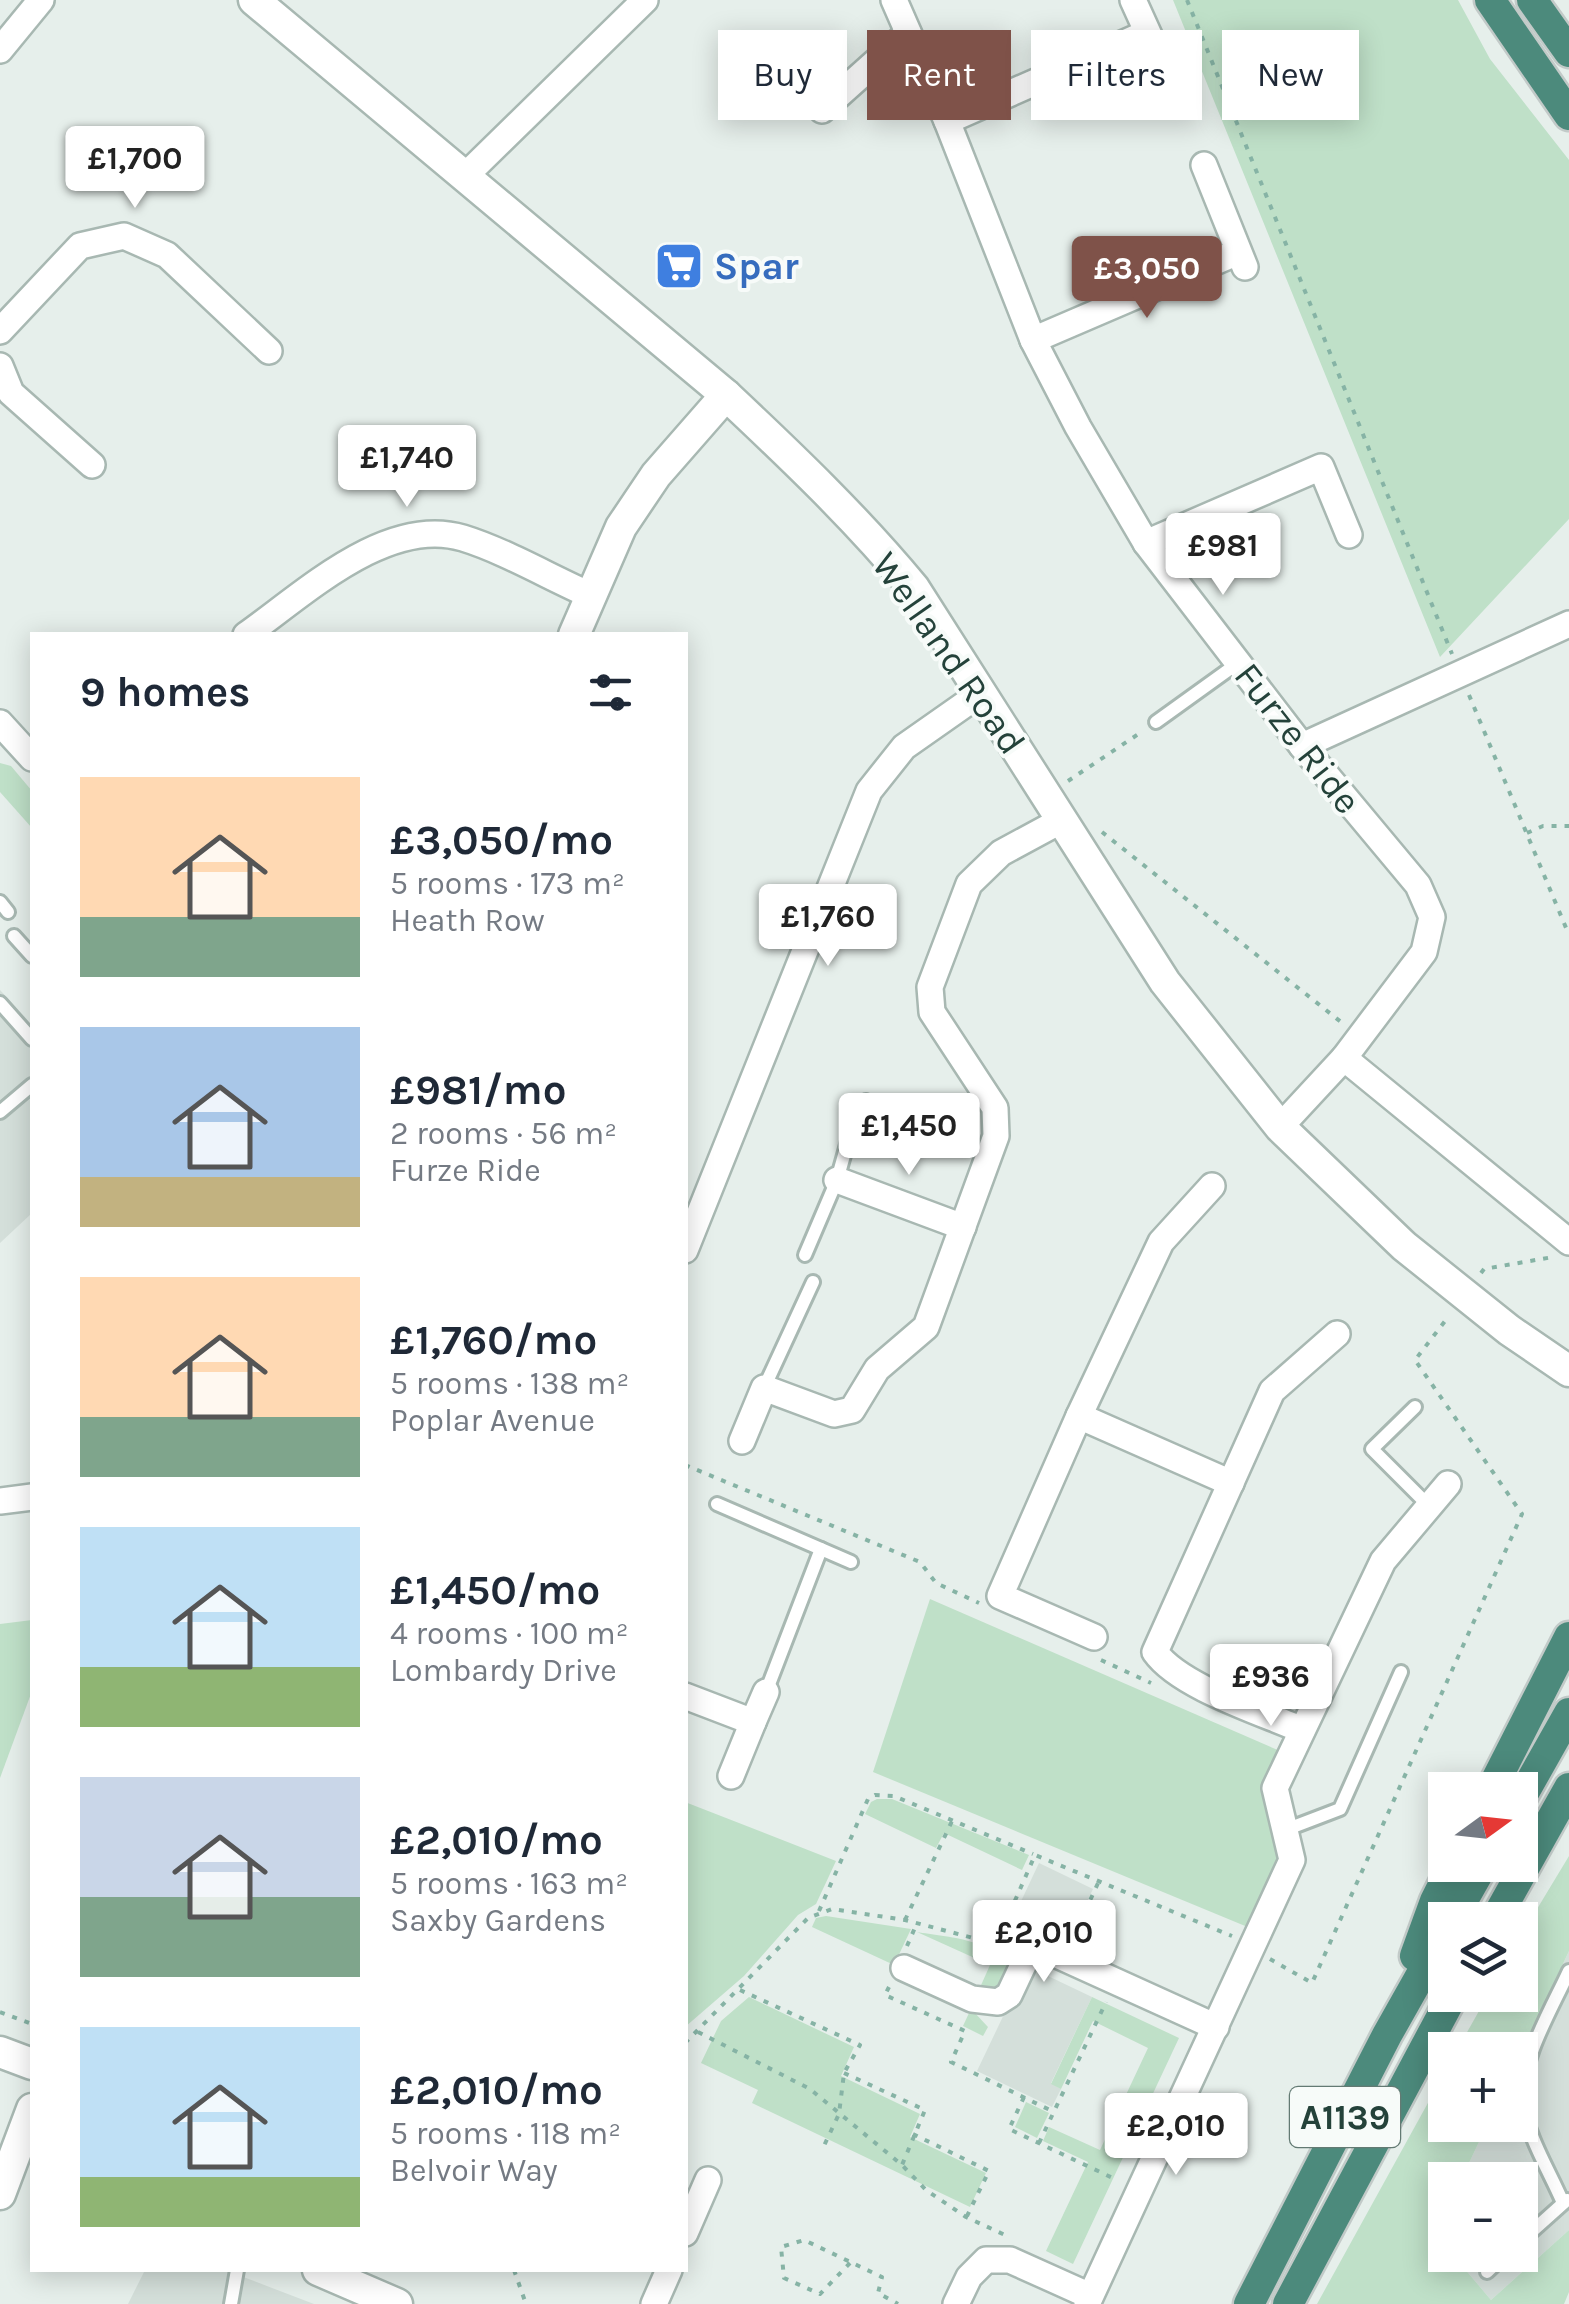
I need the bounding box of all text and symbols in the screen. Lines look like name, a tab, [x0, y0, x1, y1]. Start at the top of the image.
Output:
chip: Buy	[718, 30, 847, 120]
chip: Rent	[867, 30, 1011, 120]
chip: Filters	[1031, 30, 1202, 120]
chip: New	[1222, 30, 1359, 120]
pin: £1,700	[54, 126, 216, 211]
text: £1,700	[87, 140, 183, 177]
pin: £3,050	[1066, 236, 1228, 321]
supermarket icon: Spar	[653, 240, 705, 292]
place label: Spar	[714, 244, 799, 289]
text: £3,050	[1094, 250, 1200, 287]
pin: £1,740	[326, 425, 488, 510]
text: £1,740	[360, 439, 454, 476]
pin: £981	[1164, 513, 1282, 598]
text: £981	[1188, 527, 1258, 564]
street label: Welland Road	[862, 544, 1035, 763]
street label: Furze Ride	[1225, 654, 1370, 823]
icon: filters	[583, 665, 638, 720]
text: 9 homes	[80, 667, 250, 717]
text: £3,050/mo	[390, 815, 613, 865]
icon: home	[160, 817, 280, 937]
text: 5 rooms · 173 m²	[390, 865, 625, 902]
pin: £1,760	[747, 884, 909, 969]
text: £1,760	[781, 898, 875, 935]
text: Heath Row	[390, 902, 545, 939]
text: £981/mo	[390, 1065, 566, 1115]
icon: home	[160, 1067, 280, 1187]
pin: £1,450	[828, 1093, 990, 1178]
text: £1,450	[861, 1107, 957, 1144]
text: 2 rooms · 56 m²	[390, 1115, 617, 1152]
text: Furze Ride	[390, 1152, 541, 1189]
text: £1,760/mo	[390, 1315, 597, 1365]
icon: home	[160, 1317, 280, 1437]
text: 5 rooms · 138 m²	[390, 1365, 629, 1402]
text: Poplar Avenue	[390, 1402, 595, 1439]
text: £1,450/mo	[390, 1565, 600, 1615]
icon: home	[160, 1567, 280, 1687]
text: 4 rooms · 100 m²	[390, 1615, 629, 1652]
pin: £936	[1212, 1644, 1330, 1729]
text: Lombardy Drive	[390, 1652, 617, 1689]
text: £936	[1232, 1658, 1310, 1695]
north arrow	[1428, 1772, 1538, 1882]
map controls	[1428, 1772, 1538, 2272]
text: £2,010/mo	[390, 1815, 603, 1865]
icon: home	[160, 1817, 280, 1937]
text: 5 rooms · 163 m²	[390, 1865, 628, 1902]
pin: £2,010	[963, 1900, 1125, 1985]
text: Saxby Gardens	[390, 1902, 606, 1939]
button: layers	[1428, 1902, 1538, 2012]
text: £2,010	[995, 1914, 1093, 1951]
button: +	[1428, 2032, 1538, 2142]
text: £2,010/mo	[390, 2065, 603, 2115]
icon: home	[160, 2067, 280, 2187]
road number: A1139	[1290, 2087, 1400, 2147]
pin: £2,010	[1095, 2093, 1257, 2178]
text: £2,010	[1127, 2107, 1225, 2144]
text: 5 rooms · 118 m²	[390, 2115, 621, 2152]
text: Belvoir Way	[390, 2152, 558, 2189]
button: −	[1428, 2162, 1538, 2272]

